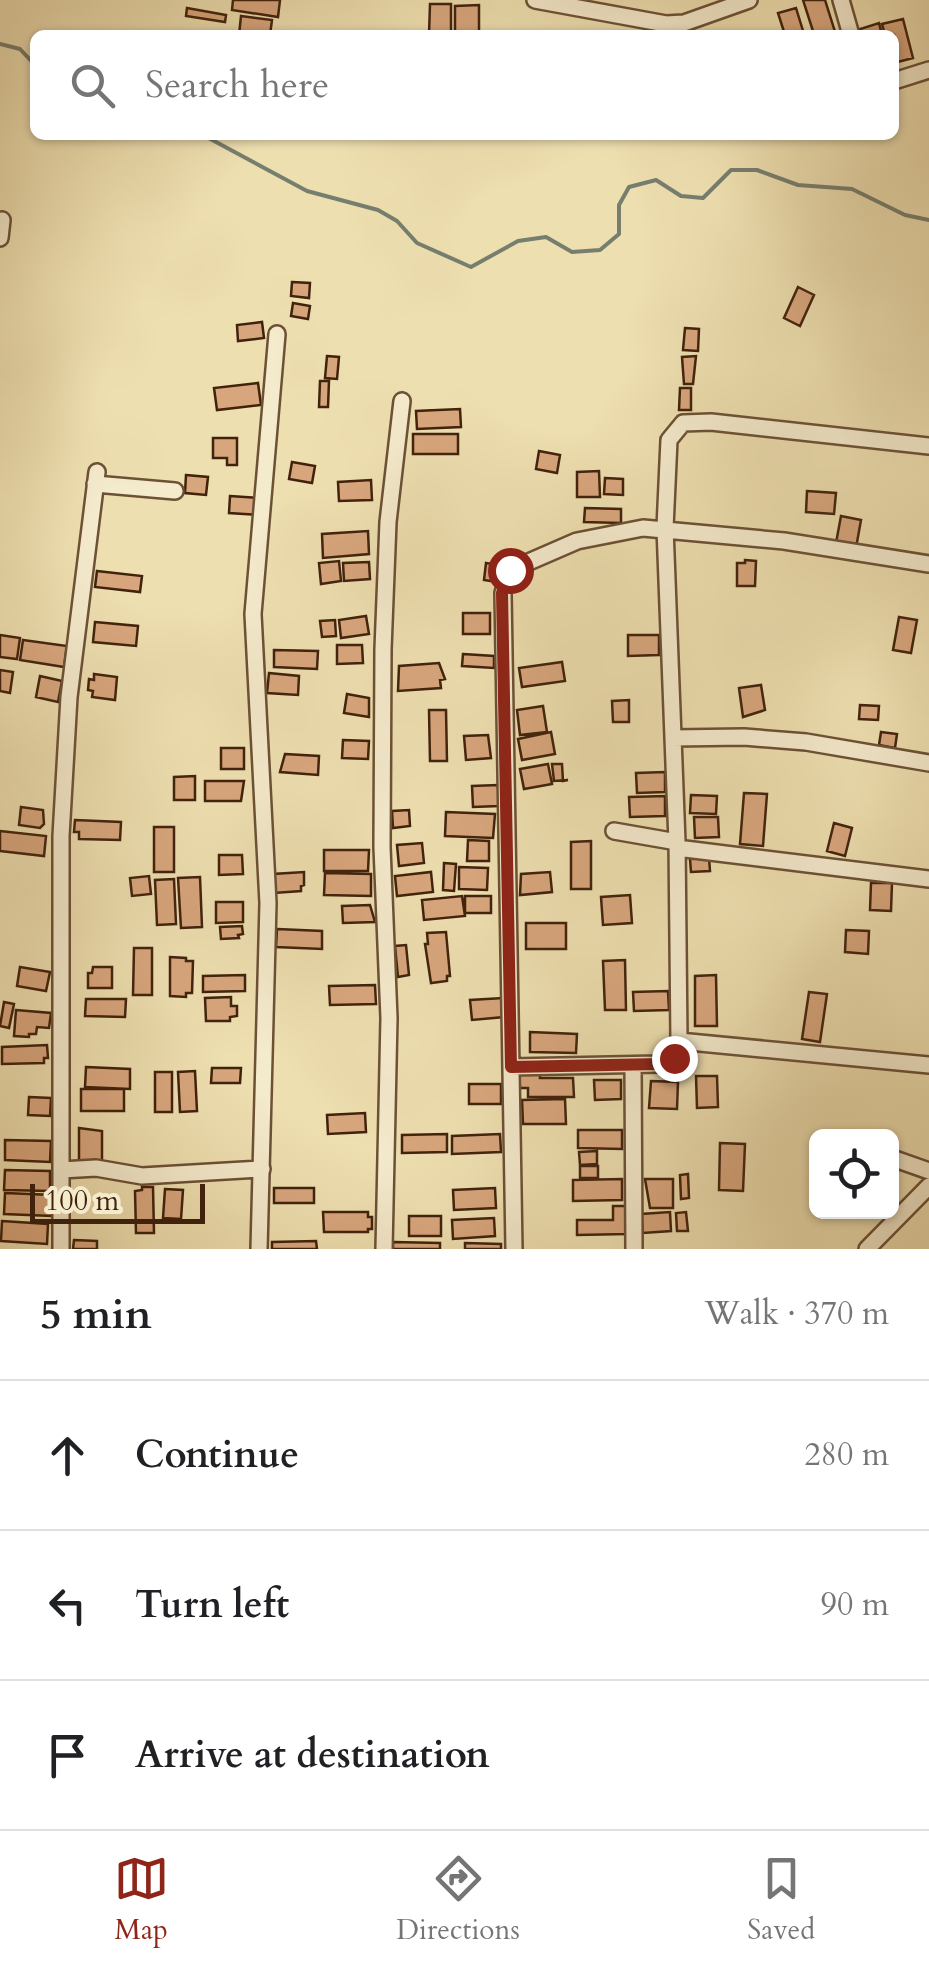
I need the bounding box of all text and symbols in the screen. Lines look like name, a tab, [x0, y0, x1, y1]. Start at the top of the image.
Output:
search box	[30, 30, 899, 140]
icon: search	[65, 58, 120, 113]
text: Search here	[145, 59, 329, 111]
route start	[488, 548, 534, 594]
route end	[652, 1036, 698, 1082]
map controls	[809, 1129, 899, 1219]
button: locate	[809, 1129, 899, 1219]
scale bar	[30, 1179, 205, 1224]
text: 100 m	[45, 1182, 119, 1220]
text: 5 min	[40, 1286, 152, 1343]
text: Walk · 370 m	[704, 1292, 889, 1336]
icon: ahead	[40, 1428, 95, 1483]
text: Continue	[135, 1429, 299, 1481]
text: 280 m	[804, 1433, 889, 1477]
icon: left	[40, 1578, 95, 1633]
text: Turn left	[135, 1579, 289, 1631]
text: 90 m	[821, 1583, 889, 1627]
icon: arrive	[40, 1728, 95, 1783]
text: Arrive at destination	[135, 1729, 490, 1781]
tab: Map	[114, 1851, 169, 1949]
tab: Directions	[396, 1851, 520, 1949]
tab: Saved	[747, 1851, 815, 1949]

